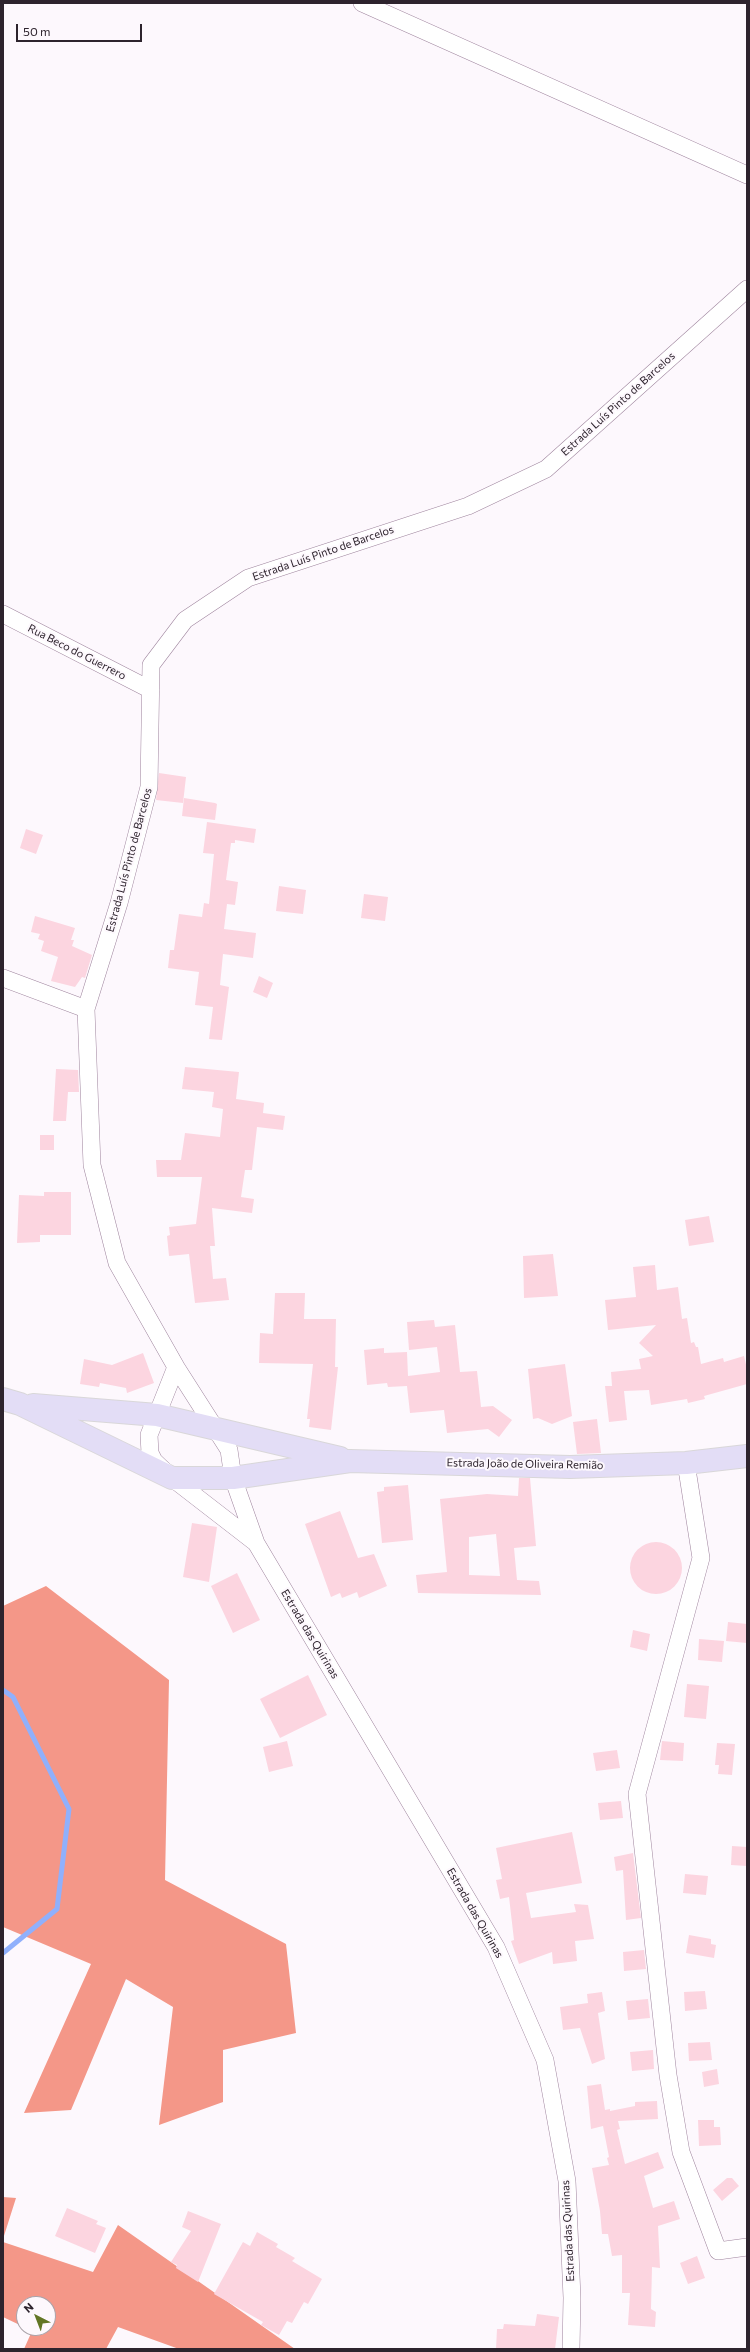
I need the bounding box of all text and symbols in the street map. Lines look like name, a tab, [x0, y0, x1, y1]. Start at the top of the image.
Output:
scale bar	[18, 16, 144, 42]
text: 50 m	[23, 24, 51, 38]
street label: Estrada Luís Pinto de Barcelos	[558, 349, 678, 459]
street label: Estrada Luís Pinto de Barcelos	[251, 523, 395, 583]
street label: Rua Beco do Guerrero	[26, 621, 128, 683]
street label: Estrada Luís Pinto de Barcelos	[103, 787, 155, 933]
street label: Estrada João de Oliveira Remião	[446, 1456, 604, 1472]
street label: Estrada das Quirinas	[278, 1587, 342, 1681]
street label: Estrada das Quirinas	[444, 1866, 506, 1960]
street label: Estrada das Quirinas	[559, 2180, 577, 2282]
north arrow	[16, 2296, 56, 2336]
text: N	[21, 2300, 36, 2315]

